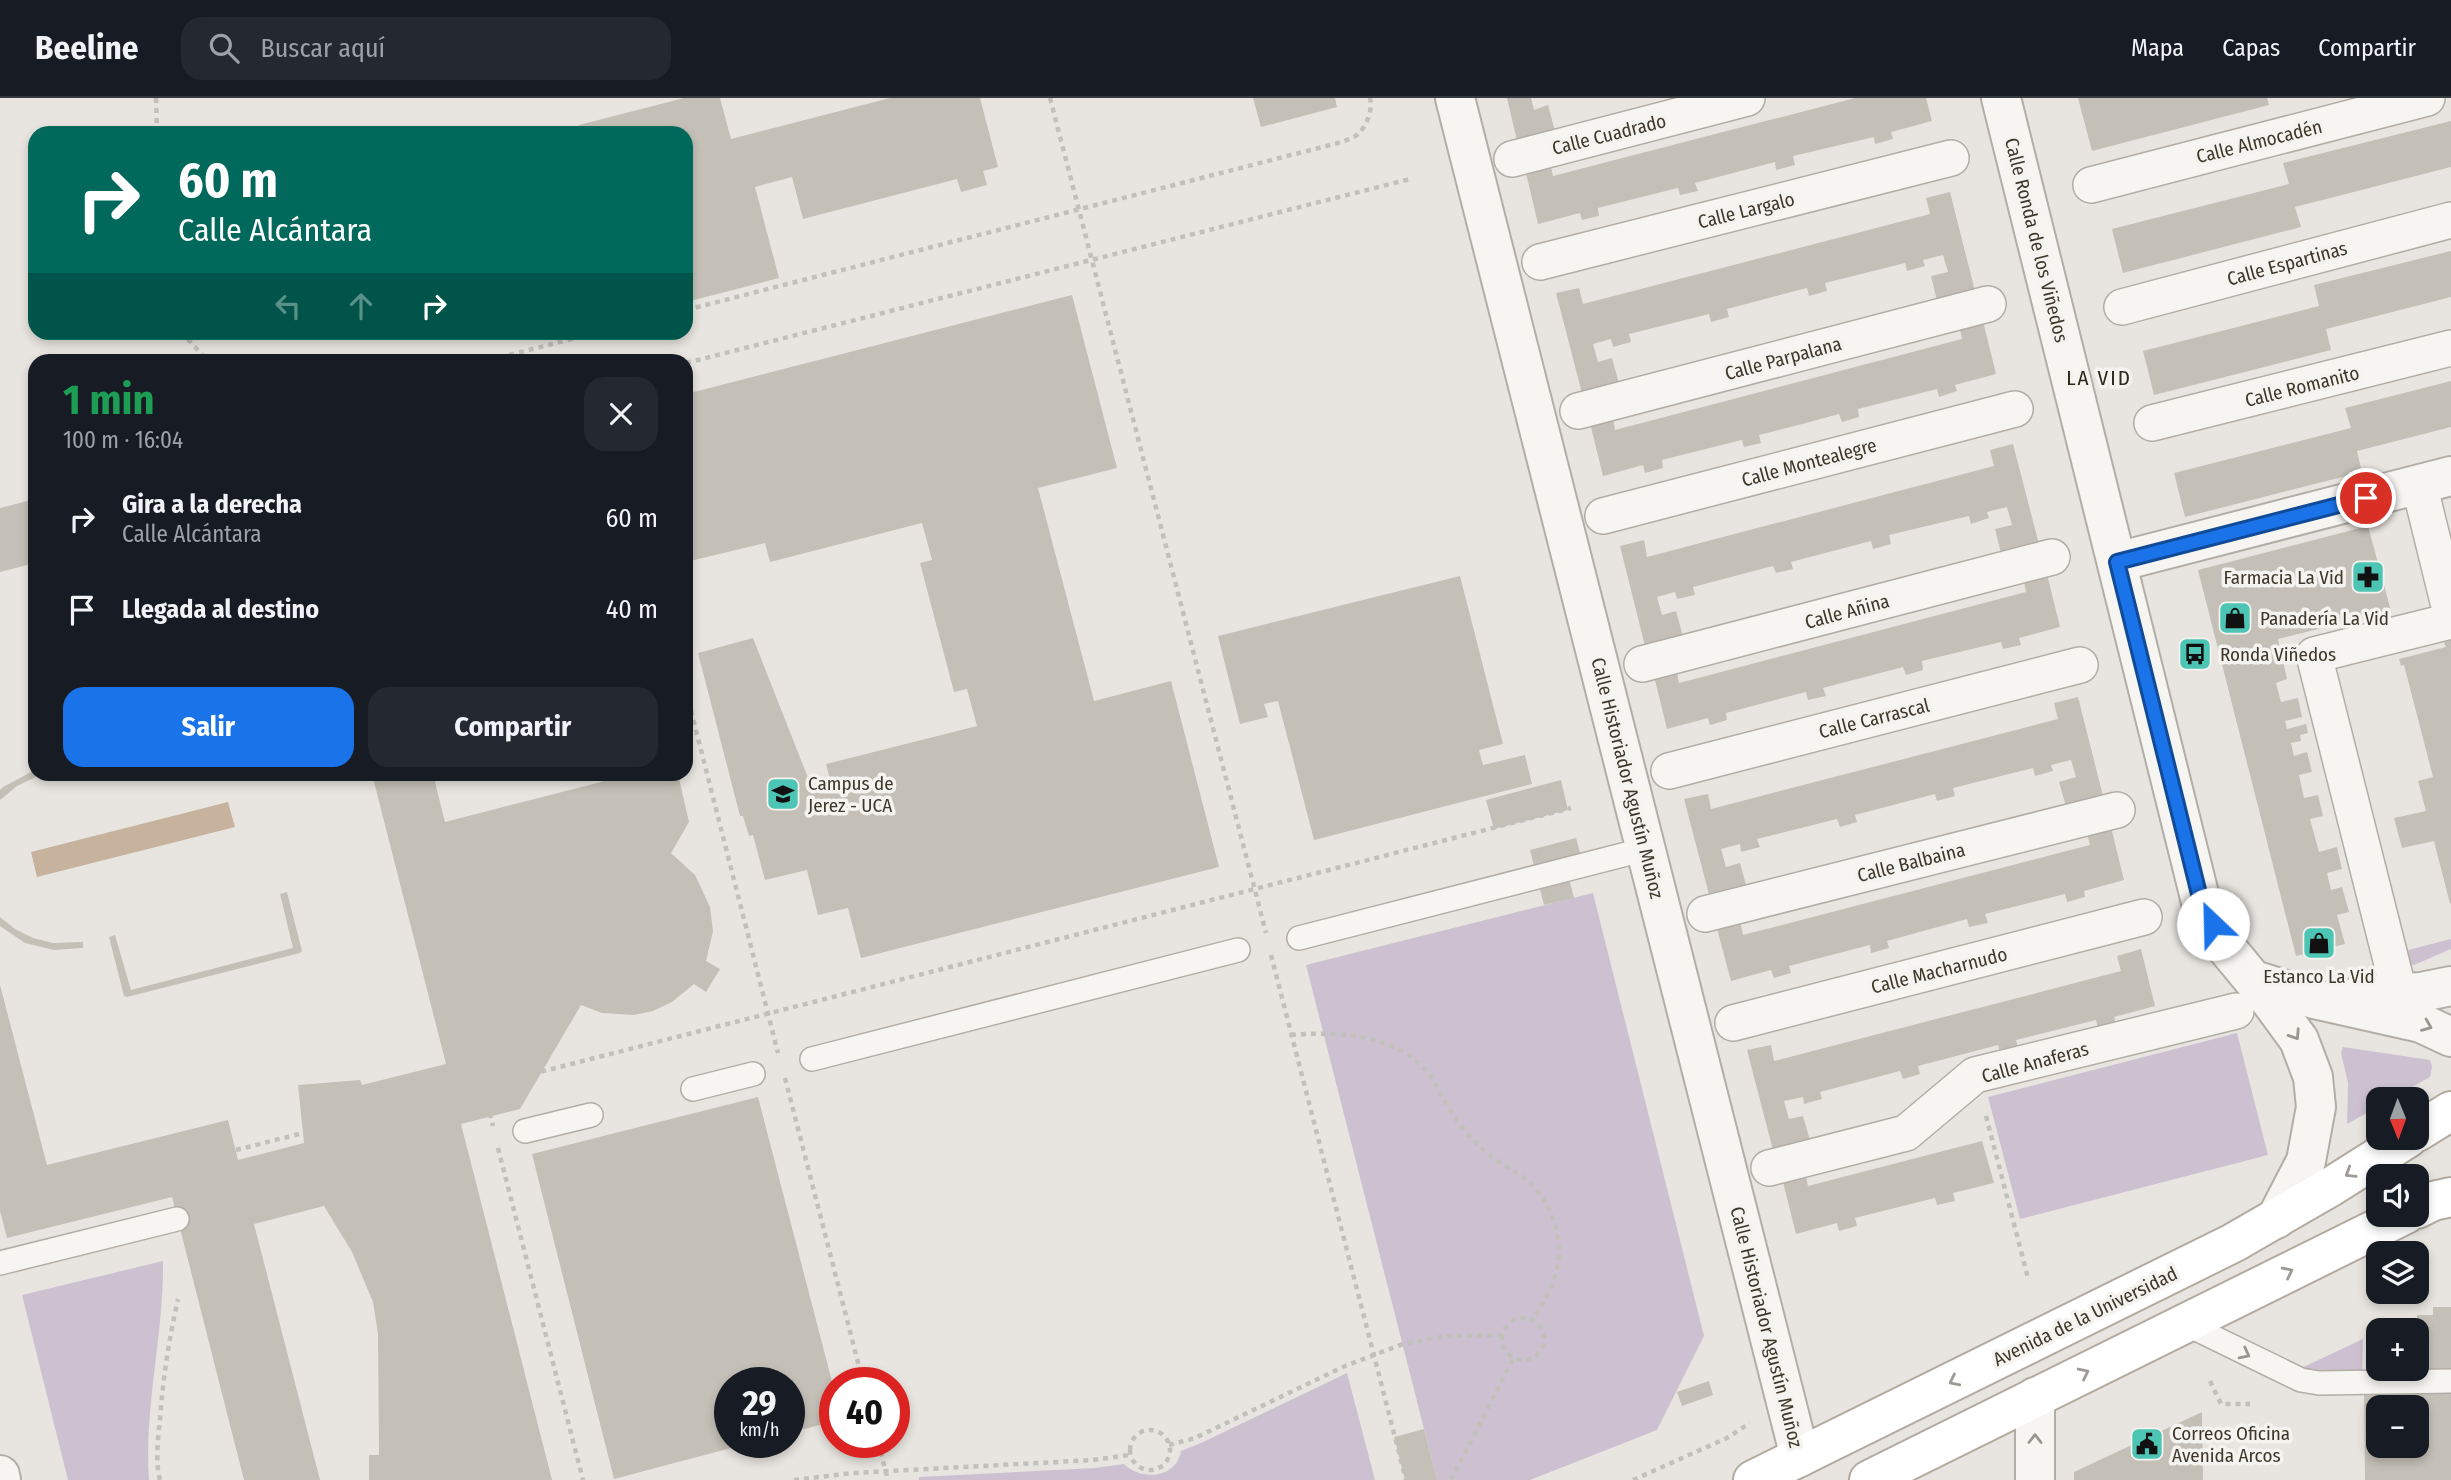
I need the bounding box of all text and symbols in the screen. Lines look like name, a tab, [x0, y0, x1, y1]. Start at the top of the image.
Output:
search box	[181, 17, 671, 80]
text: Beeline	[35, 28, 139, 68]
icon: search	[205, 29, 243, 67]
text: Buscar aquí	[261, 33, 385, 64]
text: Mapa	[2131, 34, 2184, 62]
text: Capas	[2222, 34, 2280, 62]
text: Compartir	[2318, 34, 2416, 62]
street label: Calle Cuadrado	[1550, 109, 1669, 160]
street label: Calle Almocadén	[2194, 115, 2324, 168]
street label: Calle Ronda de los Viñedos	[2000, 135, 2073, 345]
text: 60 m	[178, 151, 278, 210]
icon: right	[63, 154, 154, 245]
street label: Calle Largalo	[1695, 187, 1797, 234]
text: Calle Alcántara	[178, 211, 372, 249]
street label: Calle Espartinas	[2225, 236, 2350, 291]
icon: left	[269, 287, 307, 325]
icon: ahead	[342, 287, 380, 325]
icon: right	[415, 287, 453, 325]
street label: Calle Parpalana	[1722, 332, 1844, 385]
street label: Calle Romanito	[2243, 361, 2362, 412]
district label: LA VID	[2066, 365, 2132, 391]
text: 1 min	[63, 375, 154, 425]
button: close	[584, 377, 658, 451]
text: 100 m · 16:04	[63, 426, 183, 454]
street label: Calle Montealegre	[1739, 433, 1879, 492]
pin	[2336, 468, 2396, 528]
icon: arrive	[2347, 479, 2385, 517]
text: Gira a la derecha	[122, 489, 302, 520]
icon: right	[63, 500, 101, 538]
text: 60 m	[605, 503, 658, 534]
text: Calle Alcántara	[122, 520, 262, 548]
pharmacy icon: Farmacia La Vid	[2349, 558, 2387, 596]
place label: Farmacia La Vid	[2224, 566, 2344, 589]
street label: Calle Añina	[1802, 589, 1892, 634]
icon: arrive	[63, 591, 101, 629]
text: Llegada al destino	[122, 594, 319, 625]
text: 40 m	[606, 594, 658, 625]
shop icon: Panadería La Vid	[2216, 599, 2254, 637]
place label: Panadería La Vid	[2260, 607, 2389, 630]
bus stop icon: Ronda Viñedos	[2176, 635, 2214, 673]
place label: Ronda Viñedos	[2220, 643, 2336, 666]
street label: Calle Historiador Agustín Muñoz	[1586, 655, 1669, 902]
button: Salir	[63, 687, 354, 767]
button: Compartir	[368, 687, 658, 767]
street label: Calle Carrascal	[1816, 694, 1932, 743]
place label: Campus de Jerez - UCA	[808, 772, 894, 817]
school or university icon: Campus de Jerez - UCA	[764, 775, 802, 813]
street label: Calle Balbaina	[1855, 838, 1967, 887]
position arrow	[2176, 887, 2250, 961]
shop icon: Estanco La Vid	[2300, 924, 2338, 962]
street label: Calle Macharnudo	[1869, 942, 2010, 999]
place label: Estanco La Vid	[2263, 965, 2375, 988]
one-way arrow	[2421, 1018, 2433, 1032]
one-way arrow	[2286, 1027, 2299, 1040]
street label: Calle Anaferas	[1979, 1037, 2091, 1088]
north arrow	[2366, 1087, 2429, 1150]
map controls	[2366, 1087, 2429, 1458]
button: sound	[2366, 1164, 2429, 1227]
one-way arrow	[2345, 1165, 2358, 1178]
street label: Calle Historiador Agustín Muñoz	[1725, 1204, 1808, 1451]
button: layers	[2366, 1241, 2429, 1304]
street label: Avenida de la Universidad	[1989, 1262, 2181, 1371]
one-way arrow	[2281, 1267, 2293, 1281]
button: +	[2366, 1318, 2429, 1381]
one-way arrow	[2238, 1346, 2250, 1360]
speed limit sign: 40	[819, 1367, 910, 1458]
one-way arrow	[2077, 1368, 2089, 1382]
one-way arrow	[1949, 1373, 1961, 1387]
text: 29	[742, 1382, 777, 1424]
button: −	[2366, 1395, 2429, 1458]
text: km/h	[739, 1419, 780, 1441]
place label: Correos Oficina Avenida Arcos	[2172, 1422, 2290, 1467]
public building icon: Correos Oficina Avenida Arcos	[2128, 1425, 2166, 1463]
one-way arrow	[2027, 1433, 2043, 1443]

